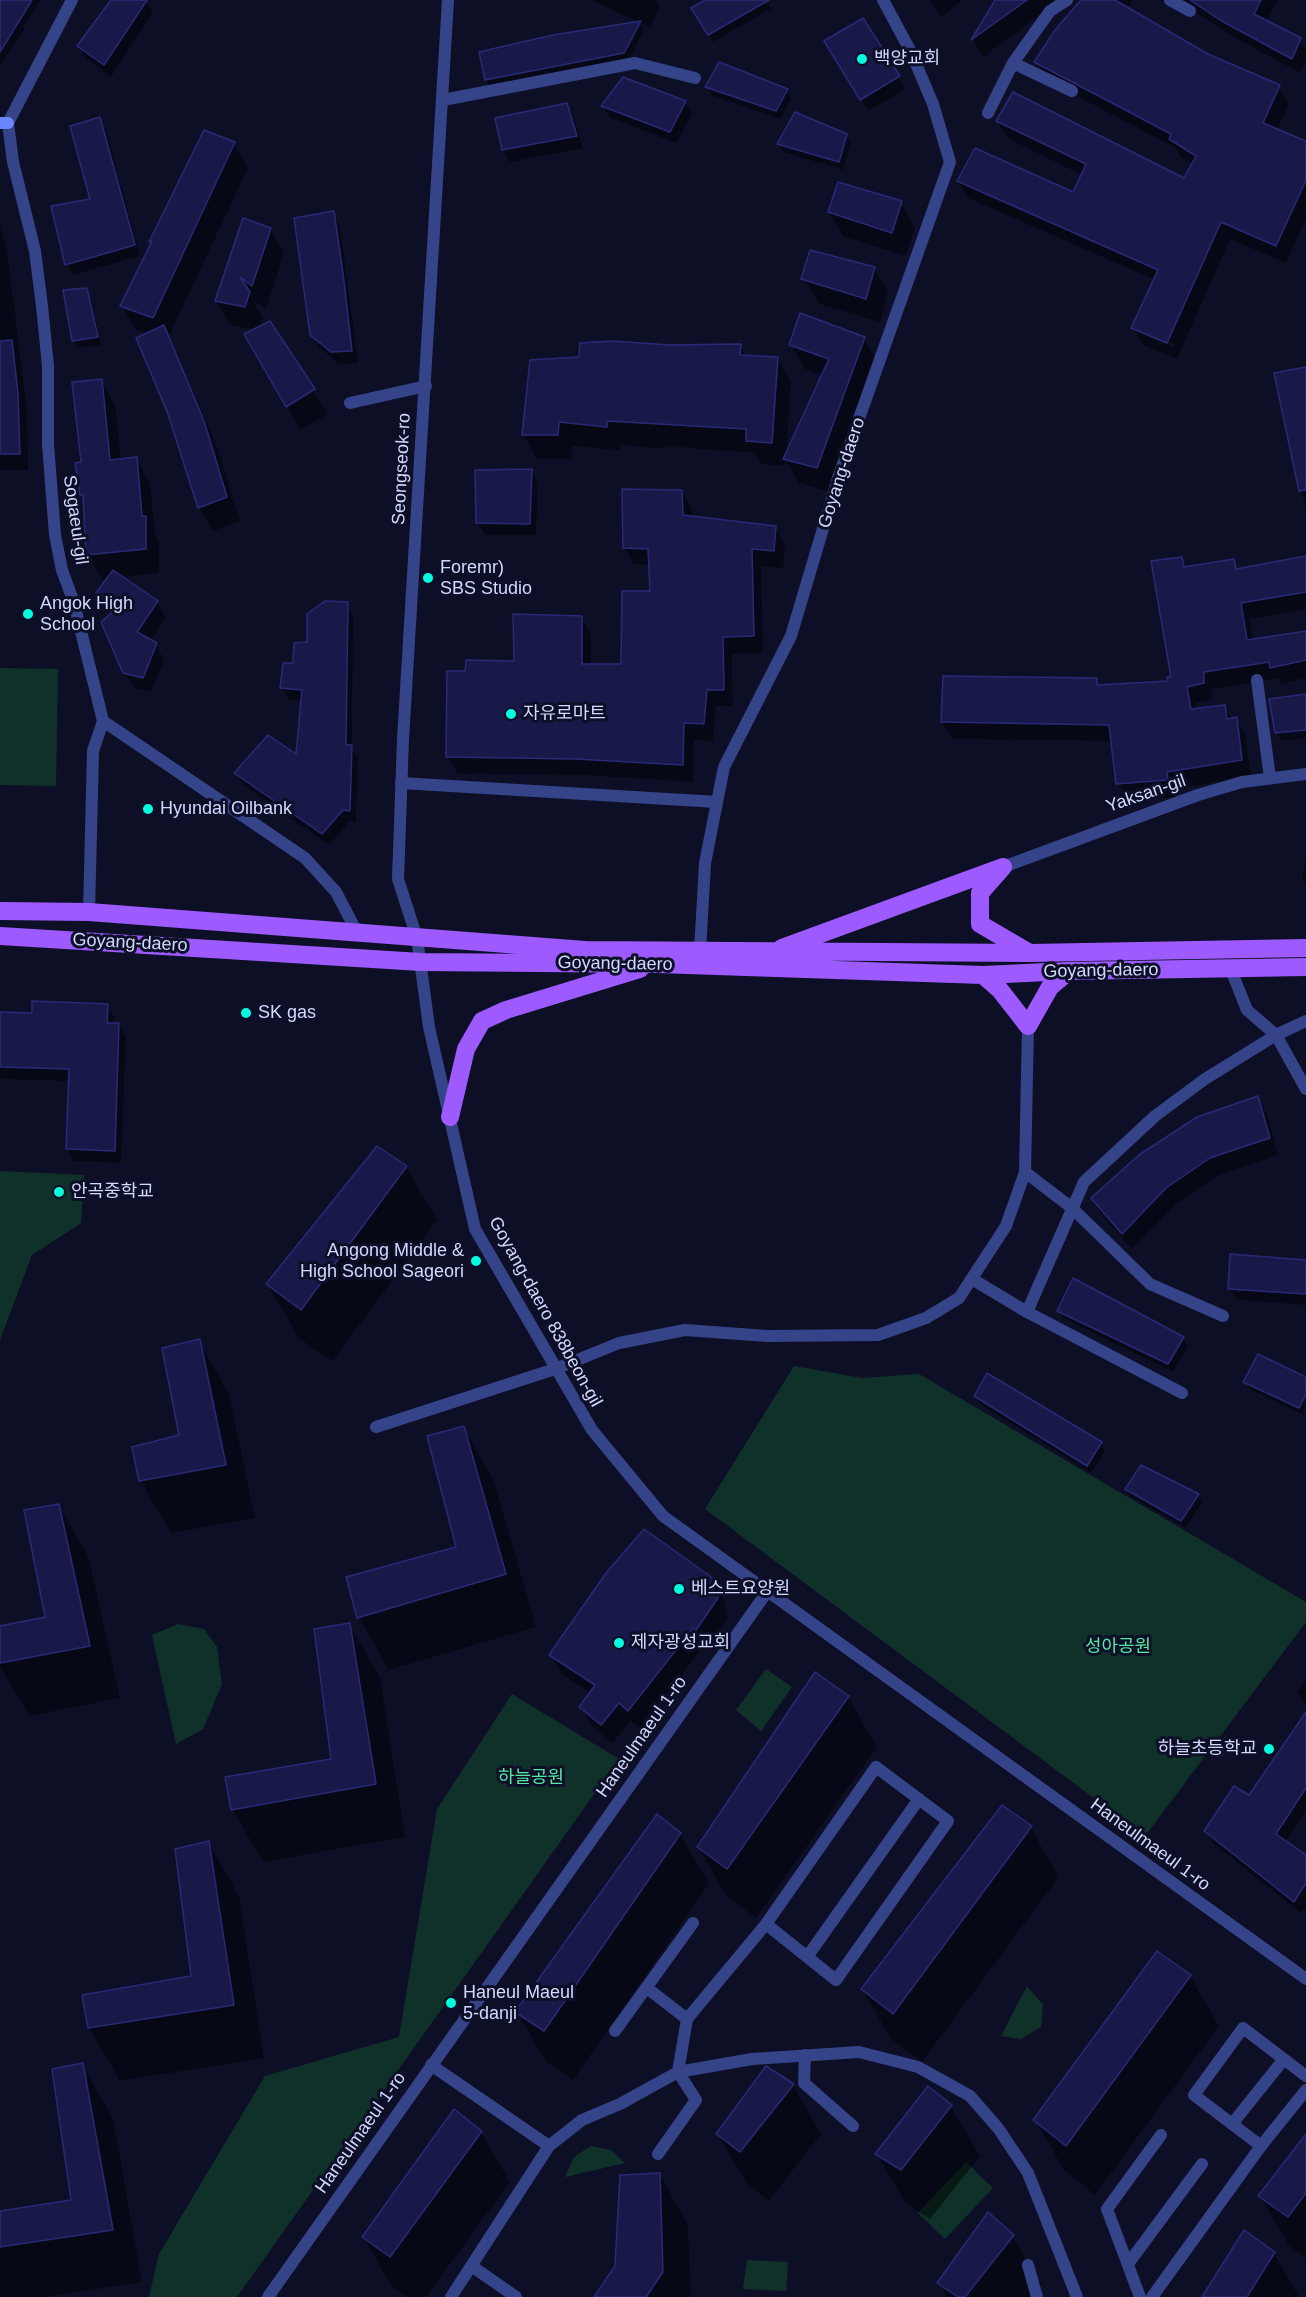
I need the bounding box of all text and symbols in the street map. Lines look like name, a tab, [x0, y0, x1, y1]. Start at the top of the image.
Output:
place label: 백양교회	[874, 48, 940, 70]
marker: 백양교회	[855, 52, 869, 66]
street label: Seongseok-ro	[388, 412, 416, 526]
street label: Goyang-daero	[814, 415, 870, 531]
street label: Sogaeul-gil	[58, 474, 92, 566]
place label: Foremr) SBS Studio	[440, 557, 532, 600]
marker: Foremr) SBS Studio	[421, 571, 435, 585]
place label: Angok High School	[40, 593, 133, 636]
marker: Angok High School	[21, 607, 35, 621]
place label: 자유로마트	[523, 703, 606, 725]
marker: 자유로마트	[504, 707, 518, 721]
street label: Yaksan-gil	[1103, 770, 1189, 818]
place label: Hyundai Oilbank	[160, 798, 292, 820]
marker: Hyundai Oilbank	[141, 802, 155, 816]
street label: Goyang-daero	[72, 929, 188, 957]
street label: Goyang-daero	[557, 952, 673, 976]
street label: Goyang-daero	[1043, 959, 1159, 983]
place label: SK gas	[258, 1002, 316, 1024]
marker: SK gas	[239, 1006, 253, 1020]
place label: 안곡중학교	[71, 1181, 154, 1203]
marker: 안곡중학교	[52, 1185, 66, 1199]
street label: Goyang-daero 838beon-gil	[484, 1213, 606, 1411]
place label: Angong Middle & High School Sageori	[300, 1240, 464, 1282]
marker: Angong Middle & High School Sageori	[469, 1254, 483, 1268]
place label: 베스트요양원	[691, 1578, 790, 1600]
marker: 베스트요양원	[672, 1582, 686, 1596]
place label: 제자광성교회	[631, 1632, 730, 1654]
marker: 제자광성교회	[612, 1636, 626, 1650]
park label: 성아공원	[1085, 1636, 1151, 1658]
street label: Haneulmaeul 1-ro	[592, 1672, 692, 1802]
place label: 하늘초등학교	[1158, 1738, 1257, 1760]
marker: 하늘초등학교	[1262, 1742, 1276, 1756]
park label: 하늘공원	[498, 1767, 564, 1789]
street label: Haneulmaeul 1-ro	[1086, 1794, 1214, 1896]
place label: Haneul Maeul 5-danji	[463, 1982, 574, 2024]
marker: Haneul Maeul 5-danji	[444, 1996, 458, 2010]
street label: Haneulmaeul 1-ro	[311, 2068, 411, 2198]

